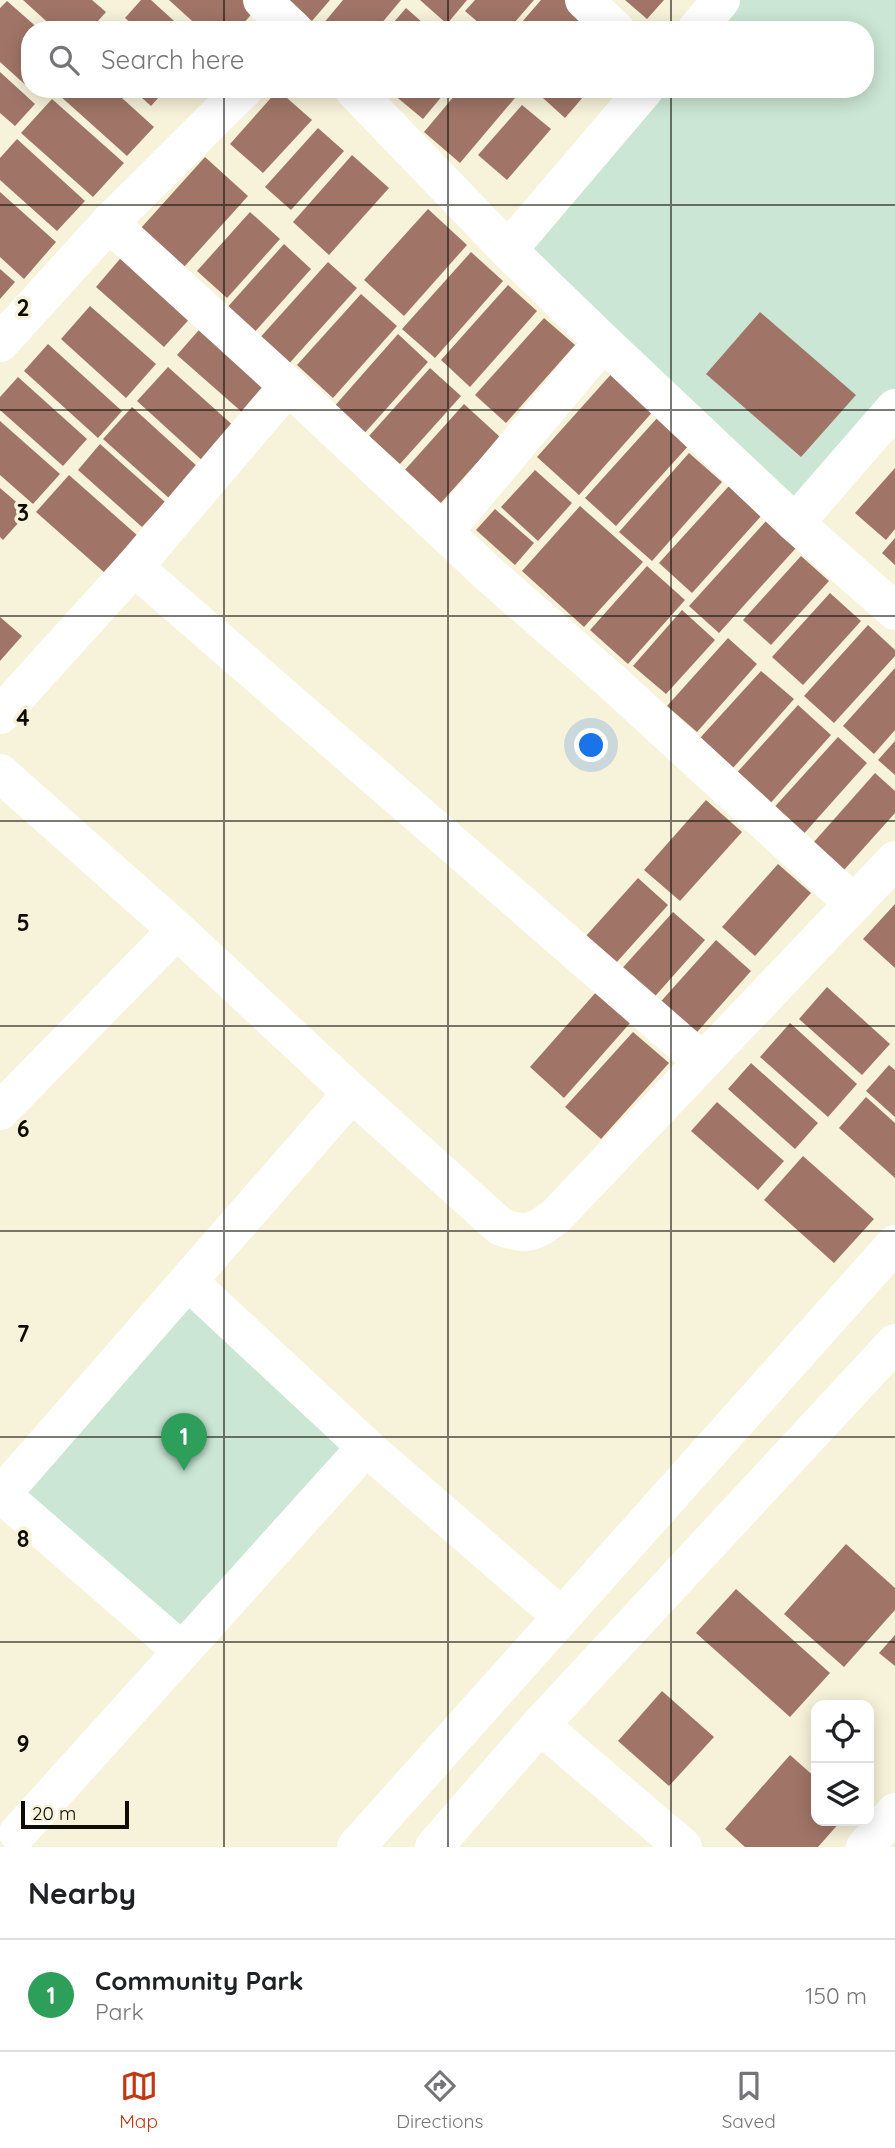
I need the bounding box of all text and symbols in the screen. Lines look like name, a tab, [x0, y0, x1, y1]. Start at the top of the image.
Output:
search box	[21, 21, 874, 98]
icon: search	[45, 41, 83, 79]
text: Search here	[101, 43, 245, 76]
text: 2	[16, 293, 30, 322]
text: 3	[17, 498, 29, 527]
text: 4	[16, 703, 30, 732]
your location	[574, 728, 608, 762]
text: 5	[16, 908, 30, 937]
text: 6	[17, 1114, 29, 1143]
text: 7	[17, 1319, 30, 1348]
pin: 1	[161, 1413, 207, 1471]
text: 8	[17, 1524, 29, 1553]
map controls	[811, 1700, 874, 1826]
button: locate	[811, 1700, 874, 1763]
text: 9	[16, 1729, 30, 1758]
button: layers	[811, 1763, 874, 1826]
scale bar	[21, 1798, 130, 1830]
text: 20 m	[32, 1801, 76, 1825]
text: Nearby	[28, 1874, 136, 1912]
text: Community Park	[95, 1964, 304, 1997]
text: 1	[47, 1981, 55, 2010]
text: 150 m	[805, 1981, 867, 2010]
text: Park	[95, 1997, 144, 2026]
tab: Map	[119, 2067, 158, 2133]
tab: Directions	[396, 2067, 483, 2133]
tab: Saved	[722, 2067, 776, 2133]

